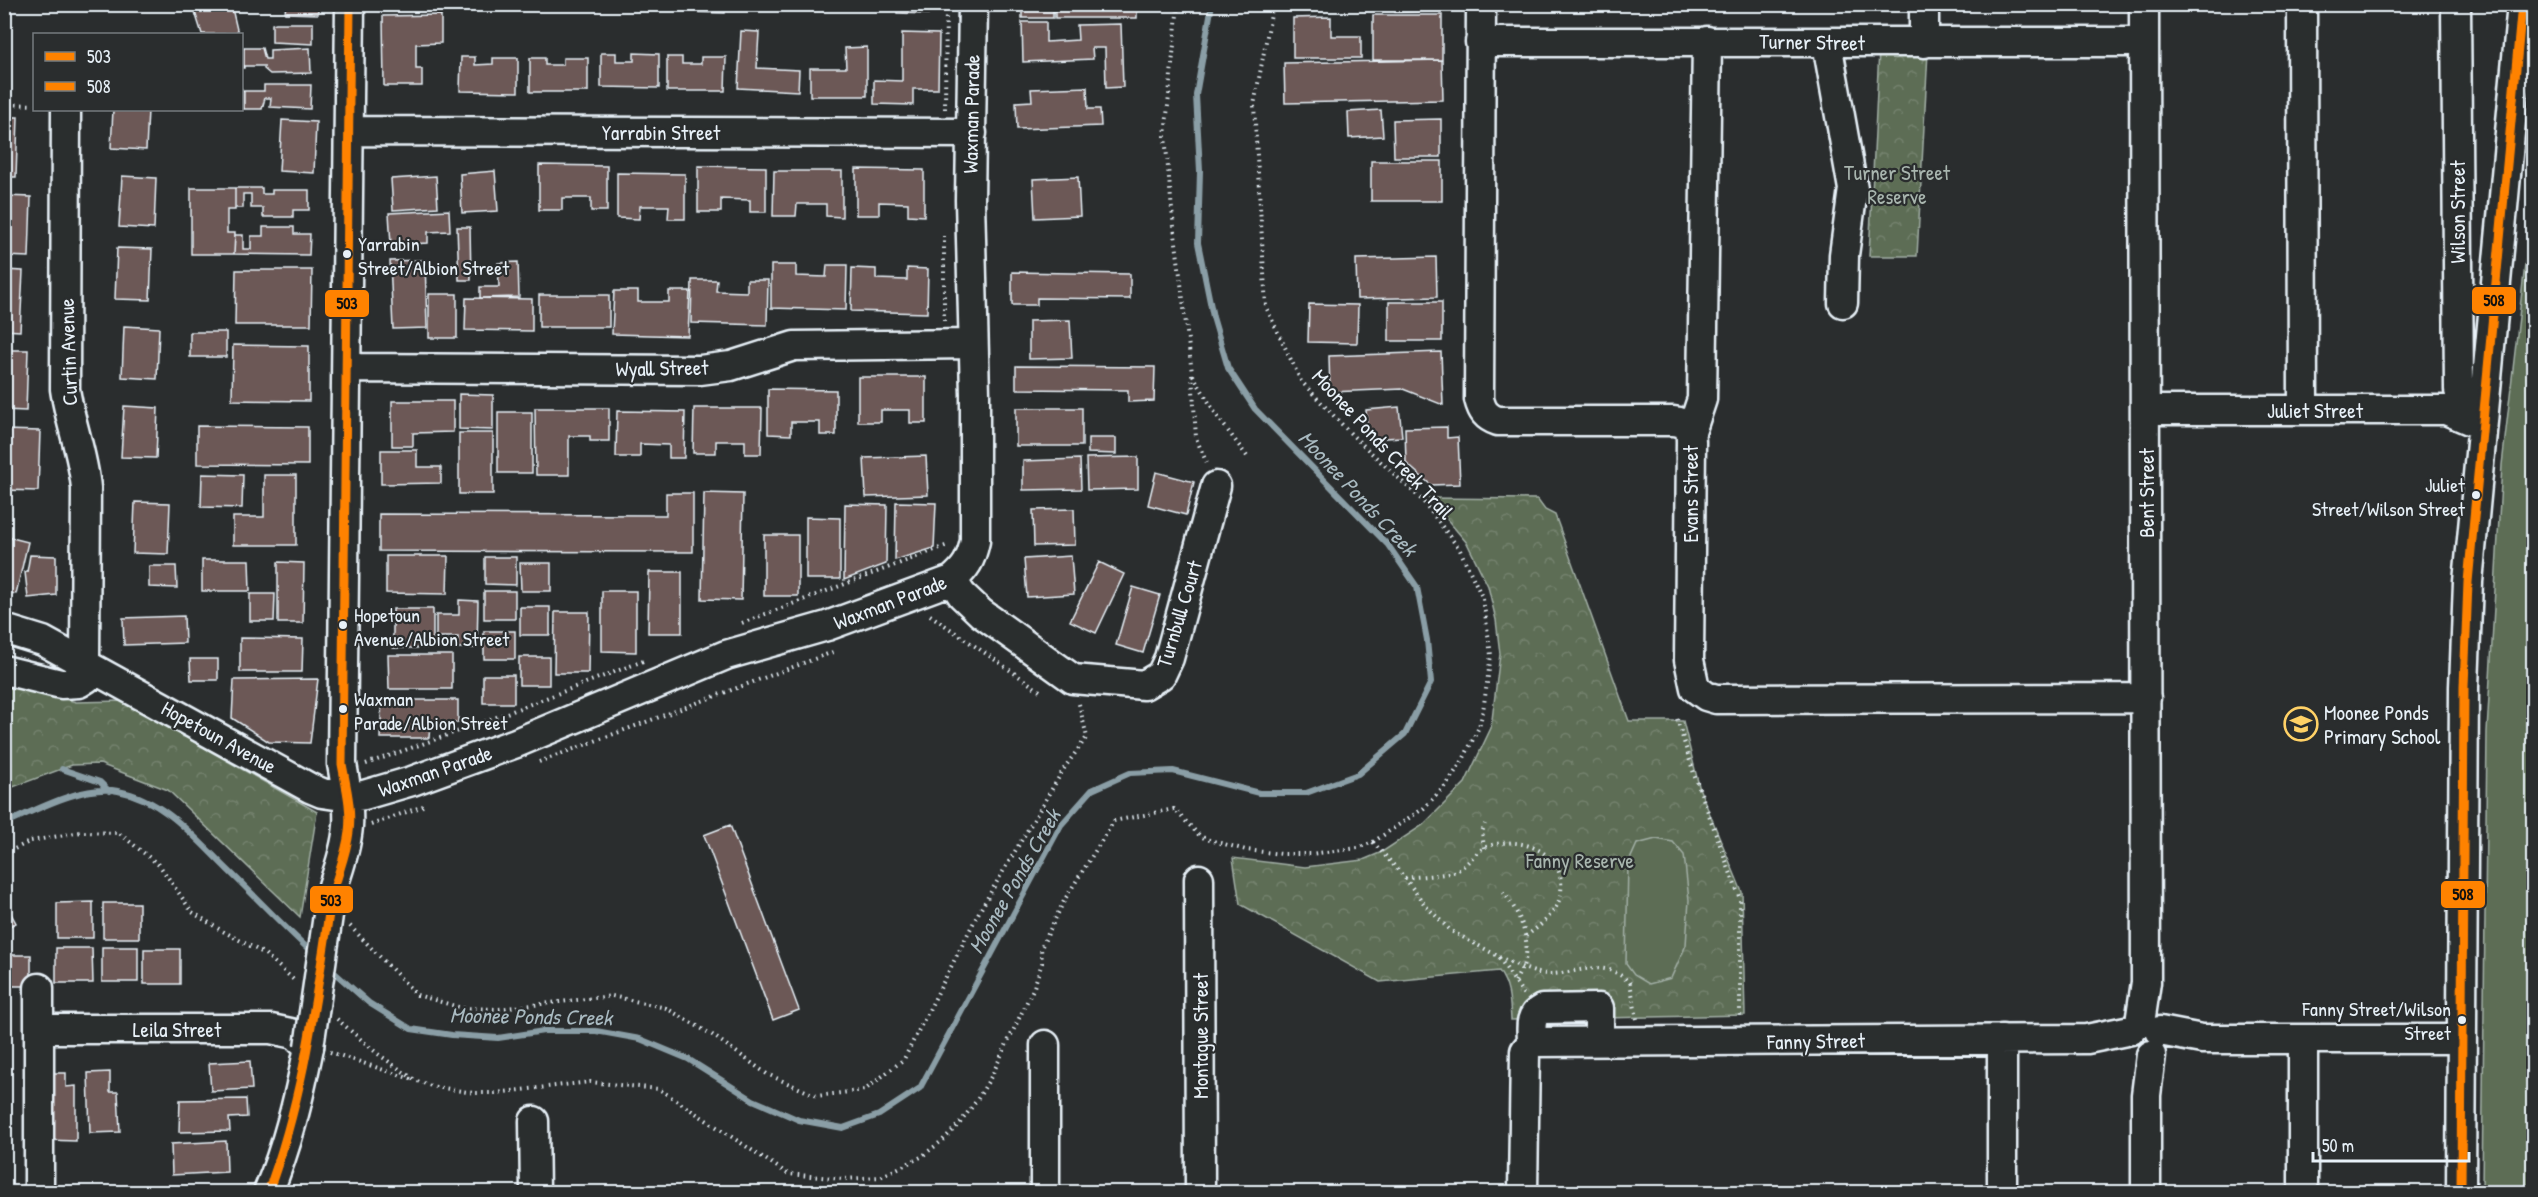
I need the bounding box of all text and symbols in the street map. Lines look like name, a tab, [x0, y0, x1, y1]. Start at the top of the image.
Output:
street label: Turner Street	[1759, 27, 1866, 57]
legend	[33, 33, 243, 111]
text: 503	[87, 44, 111, 69]
street label: Waxman Parade	[955, 54, 987, 174]
text: 508	[87, 74, 111, 99]
street label: Yarrabin Street	[602, 118, 721, 147]
park label: Turner Street Reserve	[1844, 158, 1951, 211]
street label: Wilson Street	[2443, 160, 2472, 263]
place label: Yarrabin Street/Albion Street	[358, 230, 510, 281]
marker: Yarrabin Street/Albion Street	[341, 248, 353, 260]
line badge: 508	[2471, 286, 2517, 315]
line badge: 503	[324, 289, 370, 318]
text: 508	[2484, 289, 2504, 311]
text: 503	[336, 292, 358, 314]
street label: Curtin Avenue	[52, 298, 84, 406]
street label: Wyall Street	[615, 353, 709, 383]
street label: Moonee Ponds Creek Trail	[1307, 364, 1459, 524]
street label: Juliet Street	[2267, 396, 2364, 425]
water label: Moonee Ponds Creek	[1293, 425, 1423, 561]
street label: Evans Street	[1676, 445, 1705, 543]
street label: Bent Street	[2132, 448, 2161, 538]
place label: Juliet Street/Wilson Street	[2312, 471, 2466, 522]
marker: Juliet Street/Wilson Street	[2470, 489, 2482, 501]
street label: Turnbull Court	[1149, 556, 1209, 671]
street label: Waxman Parade	[829, 567, 951, 637]
place label: Hopetoun Avenue/Albion Street	[354, 601, 510, 652]
marker: Hopetoun Avenue/Albion Street	[337, 619, 349, 631]
place label: Waxman Parade/Albion Street	[354, 685, 508, 736]
street label: Hopetoun Avenue	[156, 693, 282, 781]
place label: Moonee Ponds Primary School	[2324, 698, 2441, 751]
marker: Waxman Parade/Albion Street	[337, 703, 349, 715]
school or university icon: Moonee Ponds Primary School	[2283, 706, 2319, 742]
street label: Waxman Parade	[374, 738, 496, 804]
water label: Moonee Ponds Creek	[961, 802, 1068, 959]
park label: Fanny Reserve	[1525, 846, 1634, 875]
line badge: 508	[2440, 880, 2486, 909]
text: 508	[2453, 883, 2473, 905]
line badge: 503	[309, 885, 354, 914]
text: 503	[320, 889, 342, 911]
street label: Montague Street	[1186, 972, 1215, 1099]
place label: Fanny Street/Wilson Street	[2302, 995, 2452, 1046]
water label: Moonee Ponds Creek	[450, 1000, 614, 1032]
marker: Fanny Street/Wilson Street	[2456, 1014, 2468, 1026]
street label: Leila Street	[133, 1015, 222, 1044]
street label: Fanny Street	[1766, 1026, 1866, 1056]
scale bar	[2313, 1125, 2469, 1163]
text: 50 m	[2322, 1133, 2354, 1158]

